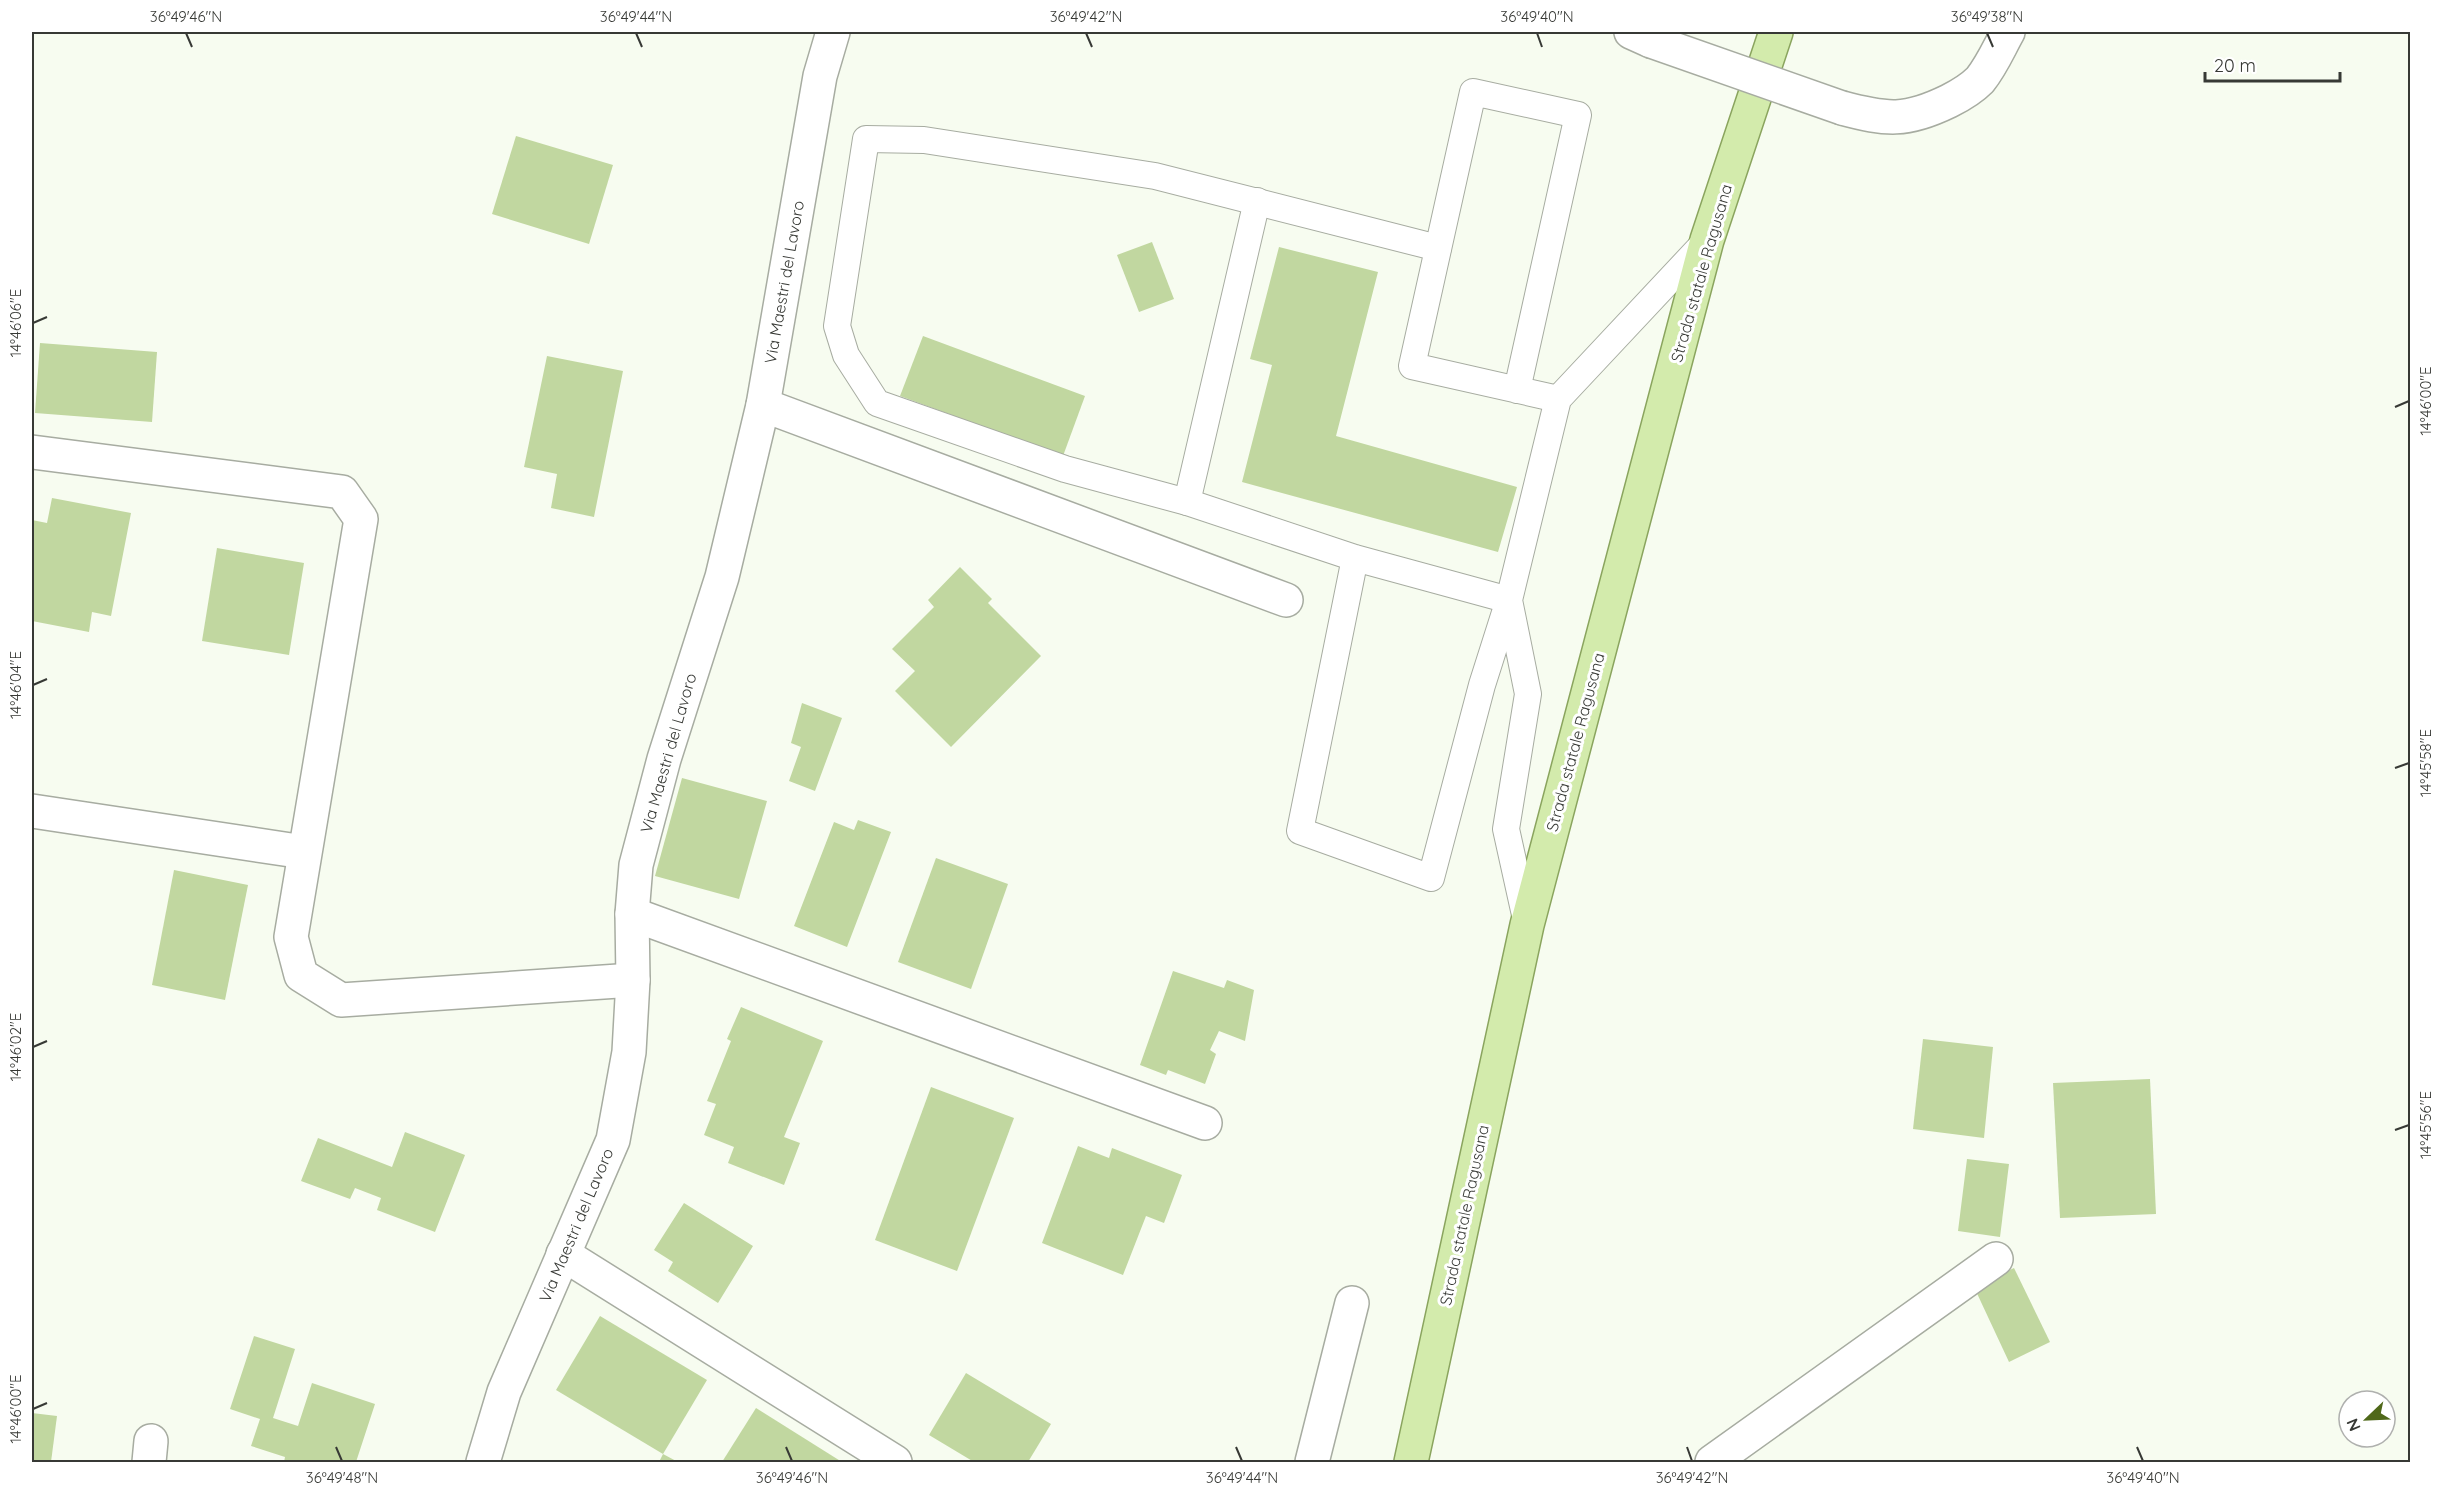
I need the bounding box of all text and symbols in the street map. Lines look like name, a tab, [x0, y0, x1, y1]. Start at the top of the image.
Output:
text: 36°49'46"N	[150, 7, 222, 26]
text: 36°49'44"N	[600, 7, 672, 26]
text: 36°49'42"N	[1050, 7, 1122, 26]
text: 36°49'40"N	[1500, 7, 1574, 26]
text: 36°49'38"N	[1951, 7, 2023, 26]
scale bar	[2205, 45, 2340, 83]
text: 20 m	[2214, 54, 2256, 77]
street label: Strada statale Ragusana	[1666, 182, 1736, 364]
street label: Via Maestri del Lavoro	[760, 199, 808, 365]
text: 14°46'06"E	[6, 289, 25, 357]
text: 14°46'00"E	[2416, 366, 2435, 436]
street label: Strada statale Ragusana	[1541, 650, 1609, 834]
text: 14°46'04"E	[6, 651, 25, 719]
street label: Via Maestri del Lavoro	[636, 671, 700, 835]
text: 14°45'58"E	[2416, 729, 2435, 797]
text: 14°46'02"E	[6, 1013, 25, 1081]
text: 14°45'56"E	[2416, 1091, 2435, 1159]
street label: Strada statale Ragusana	[1435, 1123, 1493, 1307]
street label: Via Maestri del Lavoro	[535, 1145, 617, 1305]
text: 14°46'00"E	[6, 1374, 25, 1444]
north arrow	[2337, 1389, 2397, 1449]
text: N	[2342, 1416, 2365, 1434]
text: 36°49'48"N	[306, 1468, 378, 1487]
text: 36°49'46"N	[756, 1468, 828, 1487]
text: 36°49'44"N	[1206, 1468, 1278, 1487]
text: 36°49'42"N	[1656, 1468, 1728, 1487]
text: 36°49'40"N	[2106, 1468, 2180, 1487]

